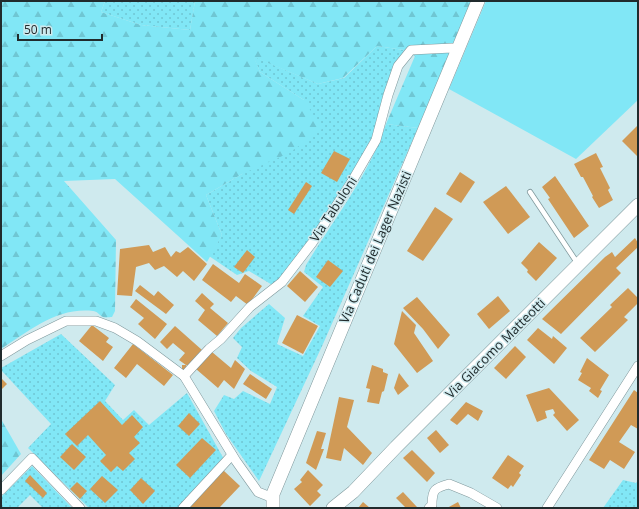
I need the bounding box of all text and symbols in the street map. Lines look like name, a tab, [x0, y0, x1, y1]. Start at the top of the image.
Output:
scale bar	[18, 16, 102, 42]
text: 50 m	[24, 21, 52, 38]
street label: Via Caduti dei Lager Nazisti	[335, 168, 415, 326]
street label: Via Tabuloni	[305, 173, 361, 245]
street label: Via Giacomo Matteotti	[441, 294, 549, 402]

